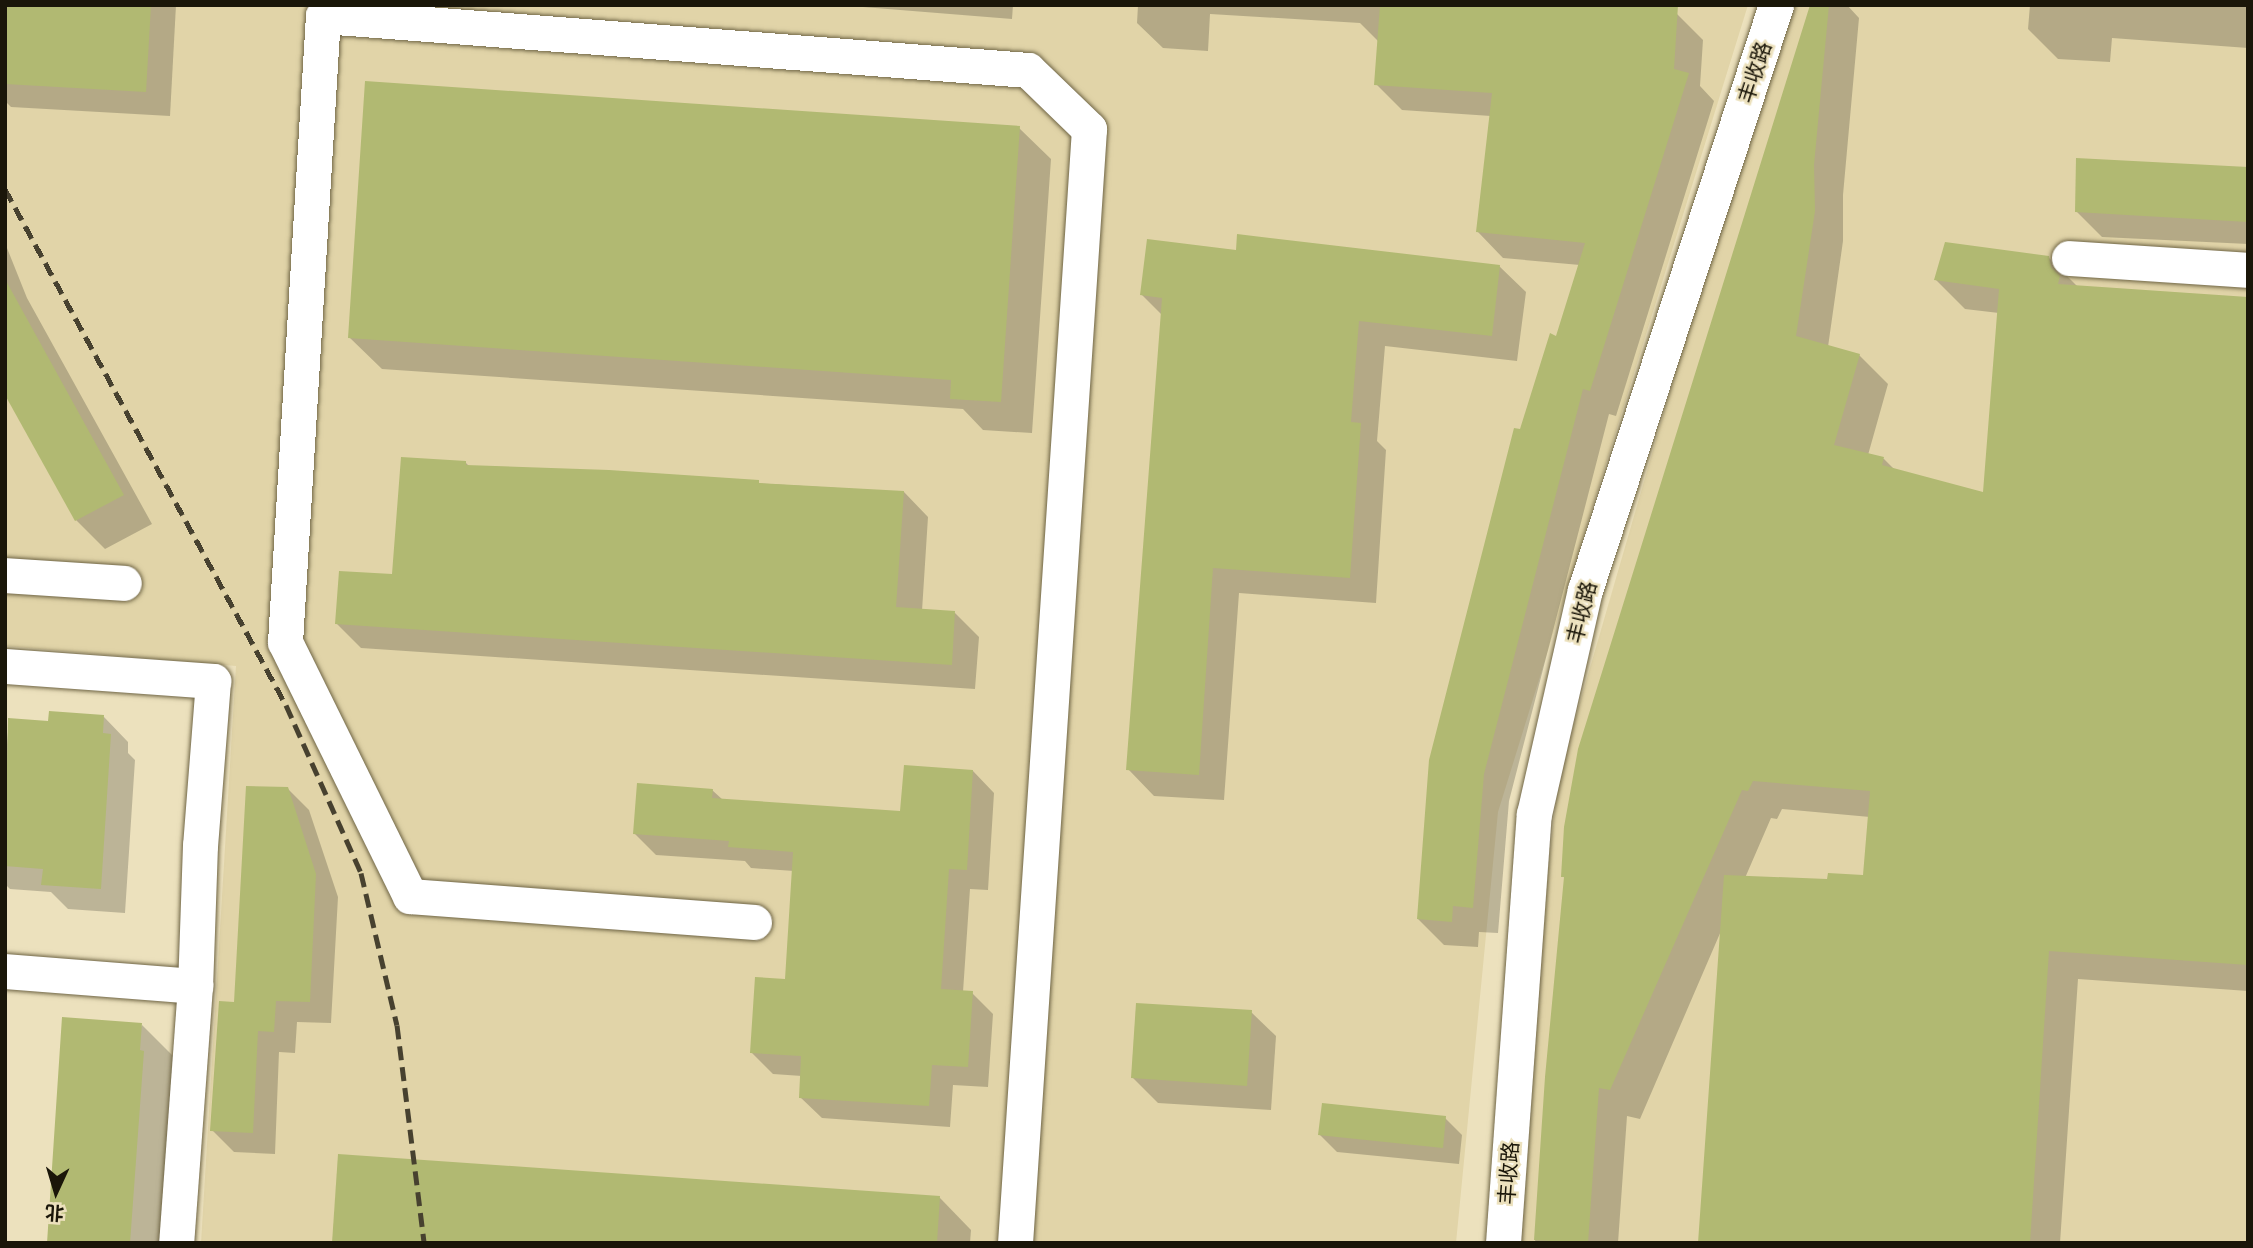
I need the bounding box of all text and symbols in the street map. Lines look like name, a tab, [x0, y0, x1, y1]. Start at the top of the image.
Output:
street label: 丰收路	[1732, 38, 1776, 106]
street label: 丰收路	[1561, 578, 1601, 646]
street label: 丰收路	[1493, 1141, 1523, 1205]
north arrow	[21, 1157, 91, 1227]
text: 北	[44, 1199, 65, 1227]

